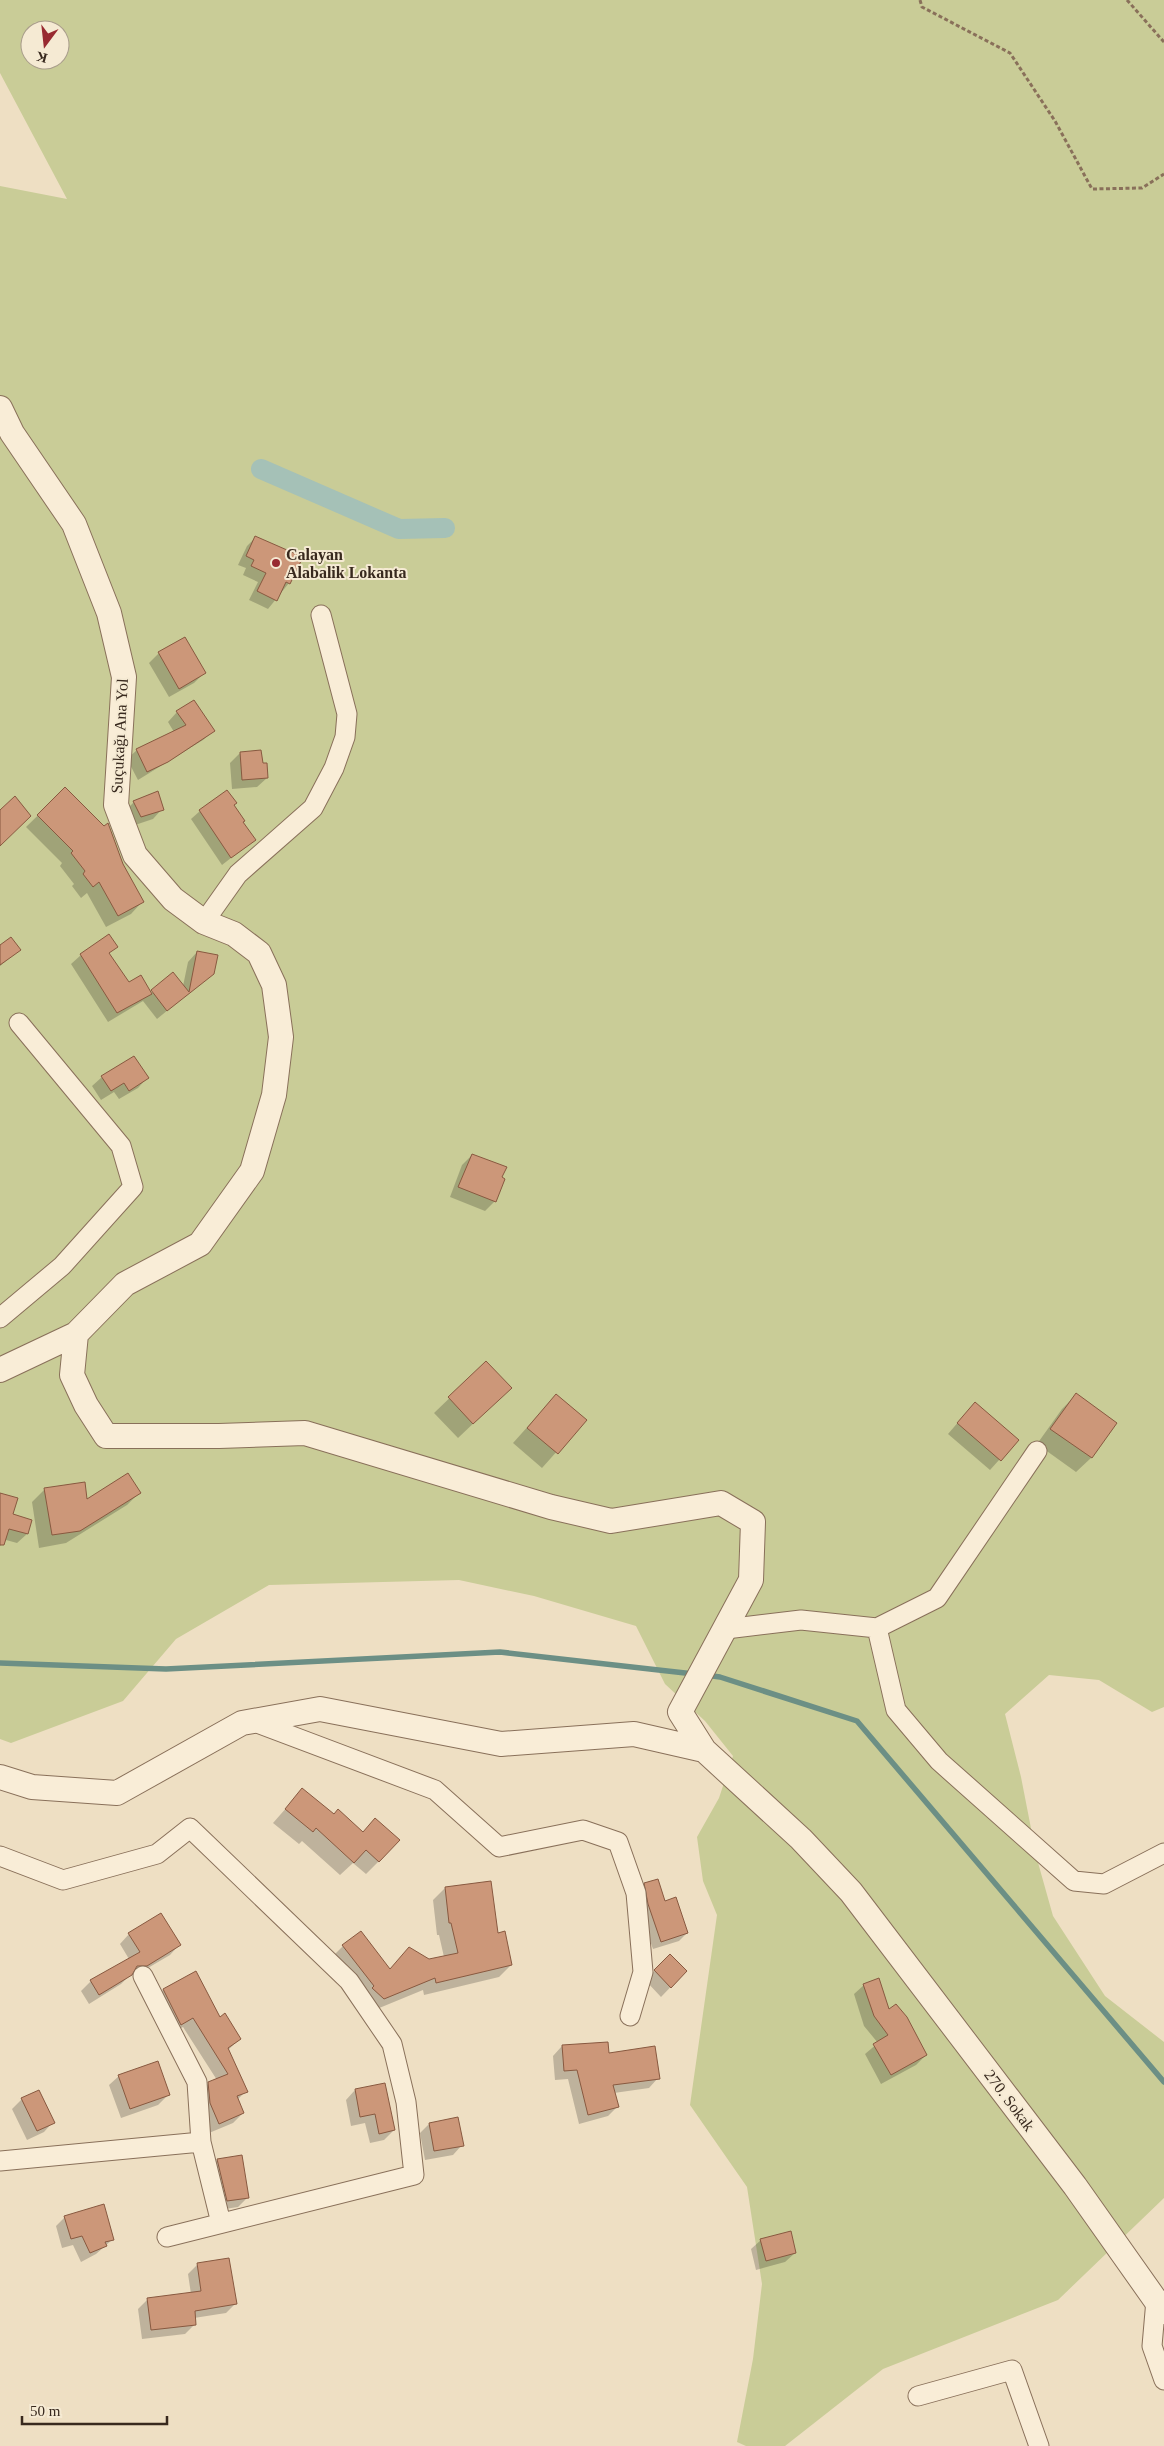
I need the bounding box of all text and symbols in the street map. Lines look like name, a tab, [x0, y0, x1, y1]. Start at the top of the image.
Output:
north arrow	[20, 20, 70, 70]
text: K	[34, 48, 49, 66]
place label: Calayan Alabalik Lokanta	[286, 546, 406, 581]
marker: Calayan Alabalik Lokanta	[270, 557, 282, 569]
street label: Suçukağı Ana Yol	[108, 678, 132, 794]
street label: 270. Sokak	[981, 2066, 1038, 2134]
scale bar	[22, 2394, 168, 2426]
text: 50 m	[30, 2403, 61, 2419]

